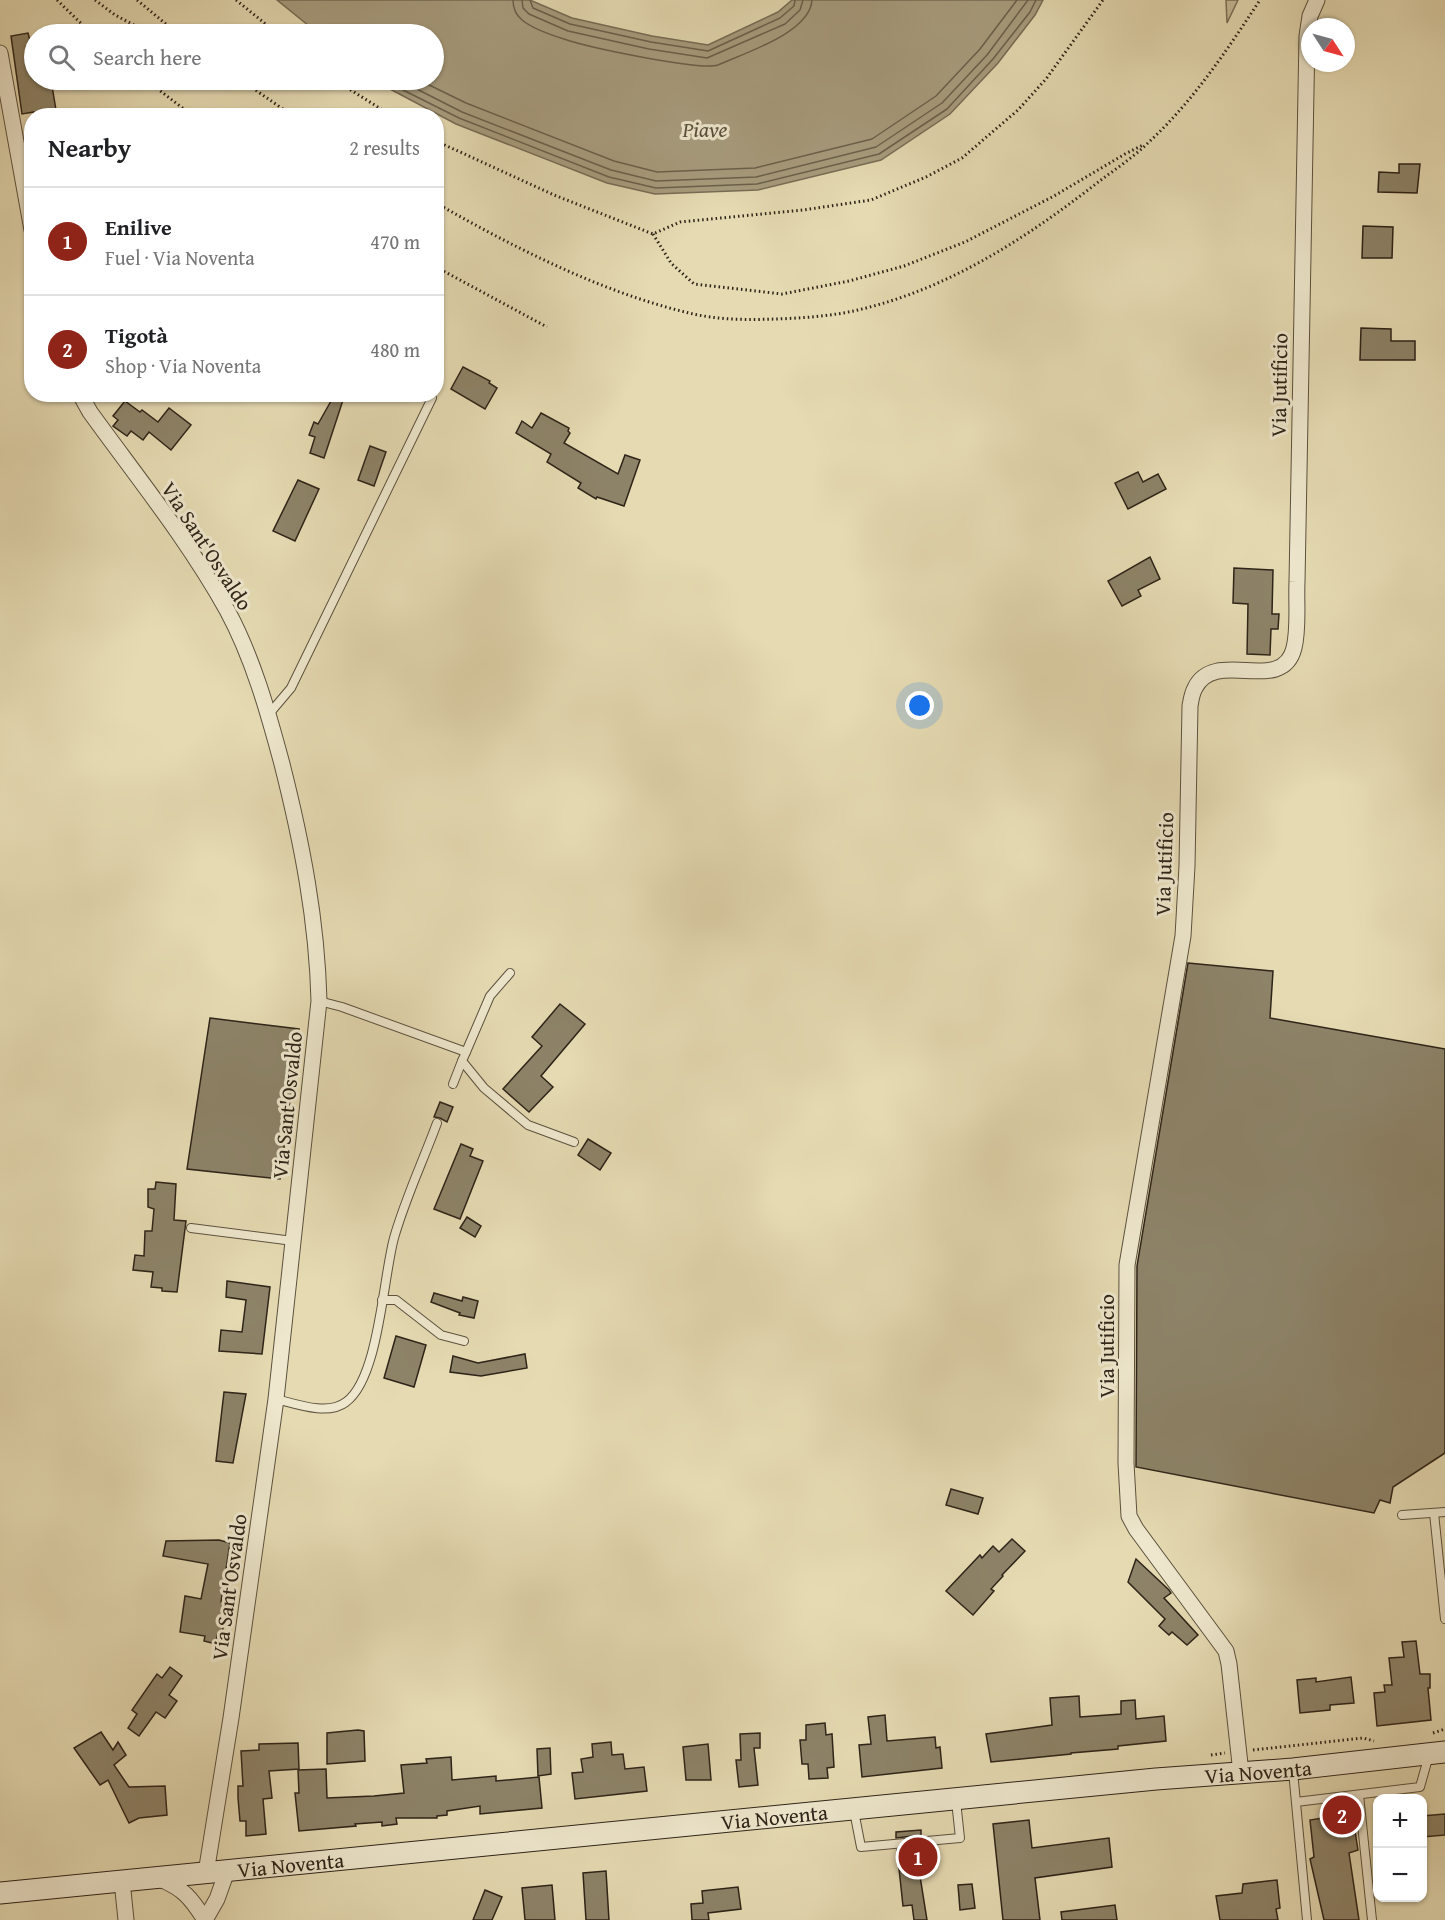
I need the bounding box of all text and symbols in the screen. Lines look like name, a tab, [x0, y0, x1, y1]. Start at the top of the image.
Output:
north arrow	[1301, 18, 1355, 72]
search box	[24, 24, 444, 90]
icon: search	[45, 41, 78, 74]
text: Search here	[93, 41, 202, 73]
water label: Piave	[682, 113, 728, 145]
text: Nearby	[48, 128, 131, 167]
text: 2 results	[349, 133, 420, 162]
text: Enilive	[105, 211, 172, 243]
text: 1	[62, 227, 73, 256]
text: 470 m	[370, 227, 420, 256]
text: Fuel · Via Noventa	[105, 243, 255, 272]
text: Tigotà	[105, 319, 168, 351]
street label: Via Jutificio	[1263, 333, 1295, 437]
text: 2	[62, 335, 73, 364]
text: 480 m	[370, 335, 420, 364]
text: Shop · Via Noventa	[105, 351, 261, 380]
street label: Via Sant'Osvaldo	[154, 476, 260, 616]
your location	[905, 691, 934, 720]
street label: Via Jutificio	[1147, 811, 1181, 917]
street label: Via Sant'Osvaldo	[264, 1030, 310, 1180]
street label: Via Jutificio	[1091, 1294, 1122, 1398]
street label: Via Sant'Osvaldo	[203, 1512, 255, 1662]
street label: Via Noventa	[1204, 1752, 1313, 1791]
pin: 2	[1322, 1792, 1362, 1838]
map controls	[1373, 1794, 1427, 1902]
button: +	[1373, 1794, 1427, 1848]
street label: Via Noventa	[719, 1796, 829, 1837]
pin: 1	[898, 1834, 938, 1880]
street label: Via Noventa	[236, 1844, 346, 1885]
button: −	[1373, 1848, 1427, 1902]

